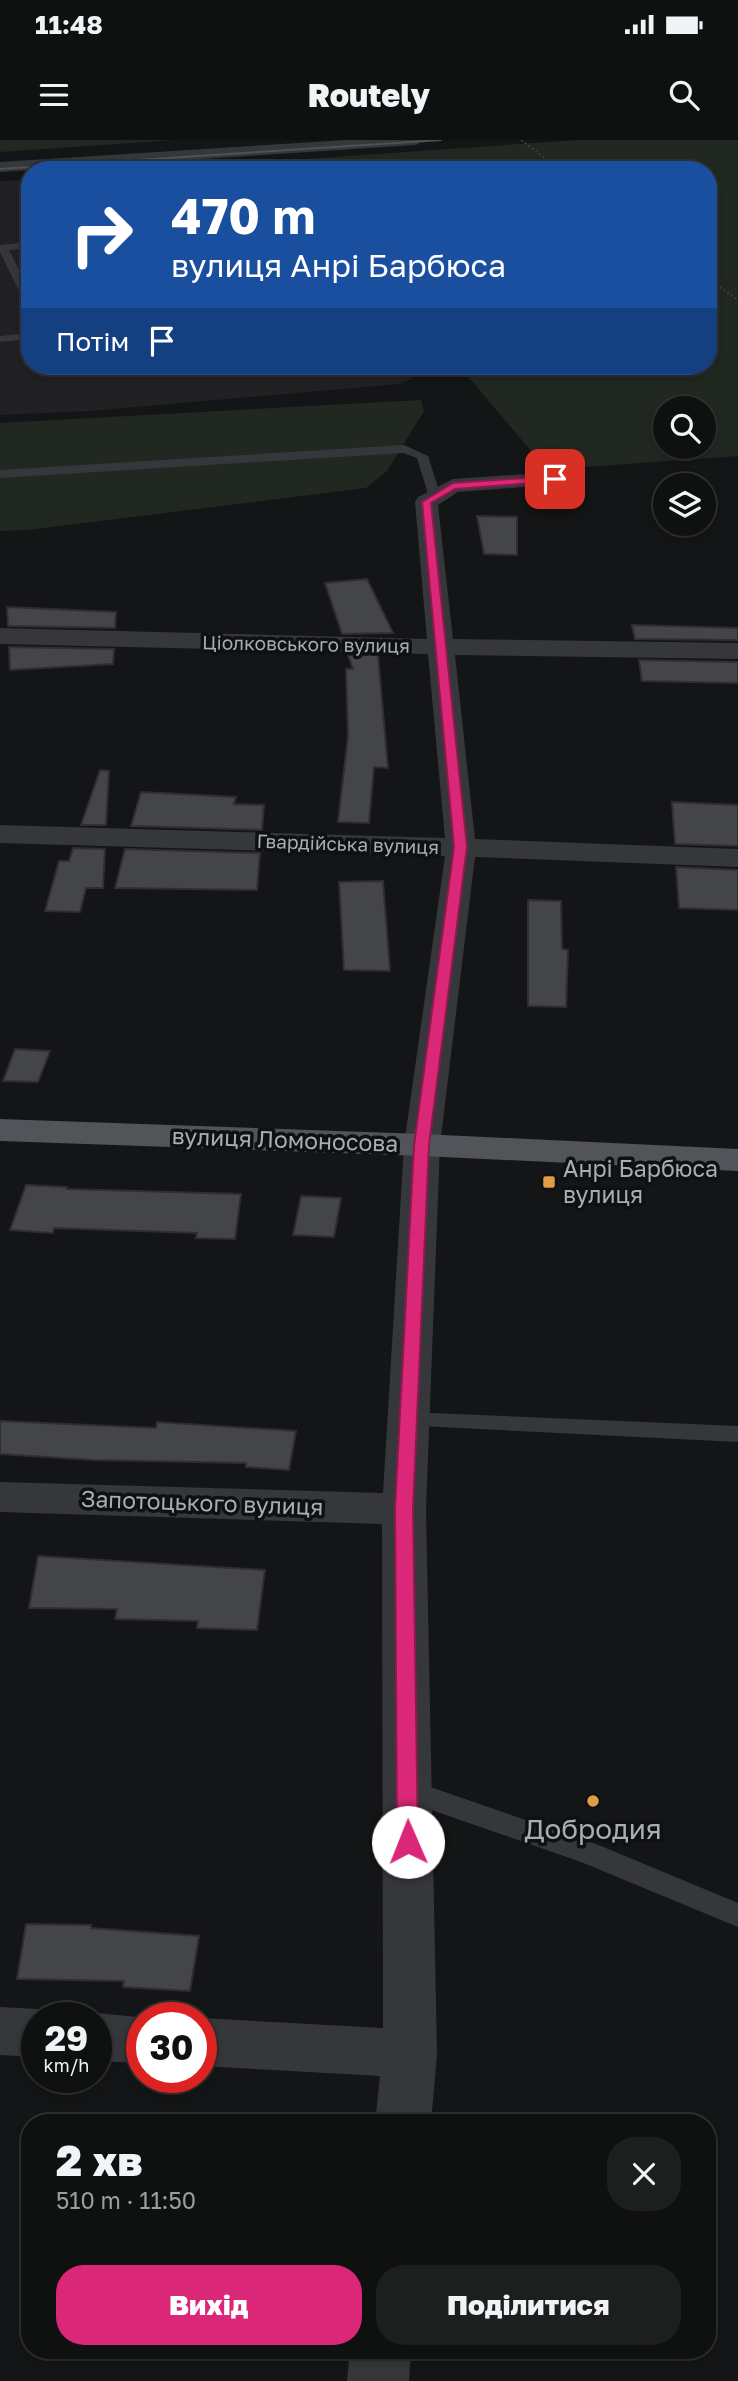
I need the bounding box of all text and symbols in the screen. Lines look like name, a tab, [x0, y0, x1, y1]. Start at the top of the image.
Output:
text: 11:48	[35, 9, 103, 40]
icon: menu	[35, 76, 73, 114]
text: Routely	[308, 76, 430, 114]
icon: search	[665, 76, 703, 114]
text: 470 m	[171, 186, 315, 245]
icon: right	[56, 189, 147, 280]
text: вулиця Анрі Барбюса	[171, 246, 506, 284]
icon: arrive	[143, 322, 181, 360]
text: Потім	[56, 326, 129, 357]
map controls	[653, 396, 716, 536]
button: search	[653, 396, 716, 459]
pin	[525, 449, 585, 509]
icon: arrive	[536, 460, 574, 498]
button: layers	[653, 473, 716, 536]
street label: Ціолковського вулиця	[202, 630, 410, 657]
street label: Гвардійська вулиця	[256, 829, 440, 858]
street label: вулиця Ломоносова	[171, 1121, 399, 1157]
place label: Анрі Барбюса вулиця	[563, 1154, 718, 1208]
marker: Анрі Барбюса вулиця	[541, 1174, 557, 1190]
street label: Запотоцького вулиця	[80, 1484, 324, 1520]
marker: Добродия	[585, 1793, 601, 1809]
position arrow	[371, 1805, 445, 1879]
place label: Добродия	[524, 1812, 662, 1845]
speed limit sign: 30	[126, 2002, 217, 2093]
text: 29	[45, 2017, 88, 2059]
text: km/h	[44, 2054, 89, 2076]
text: 2 хв	[56, 2135, 142, 2185]
button: close	[607, 2137, 681, 2211]
text: 510 m · 11:50	[56, 2186, 196, 2214]
button: Вихід	[56, 2265, 362, 2345]
button: Поділитися	[376, 2265, 681, 2345]

